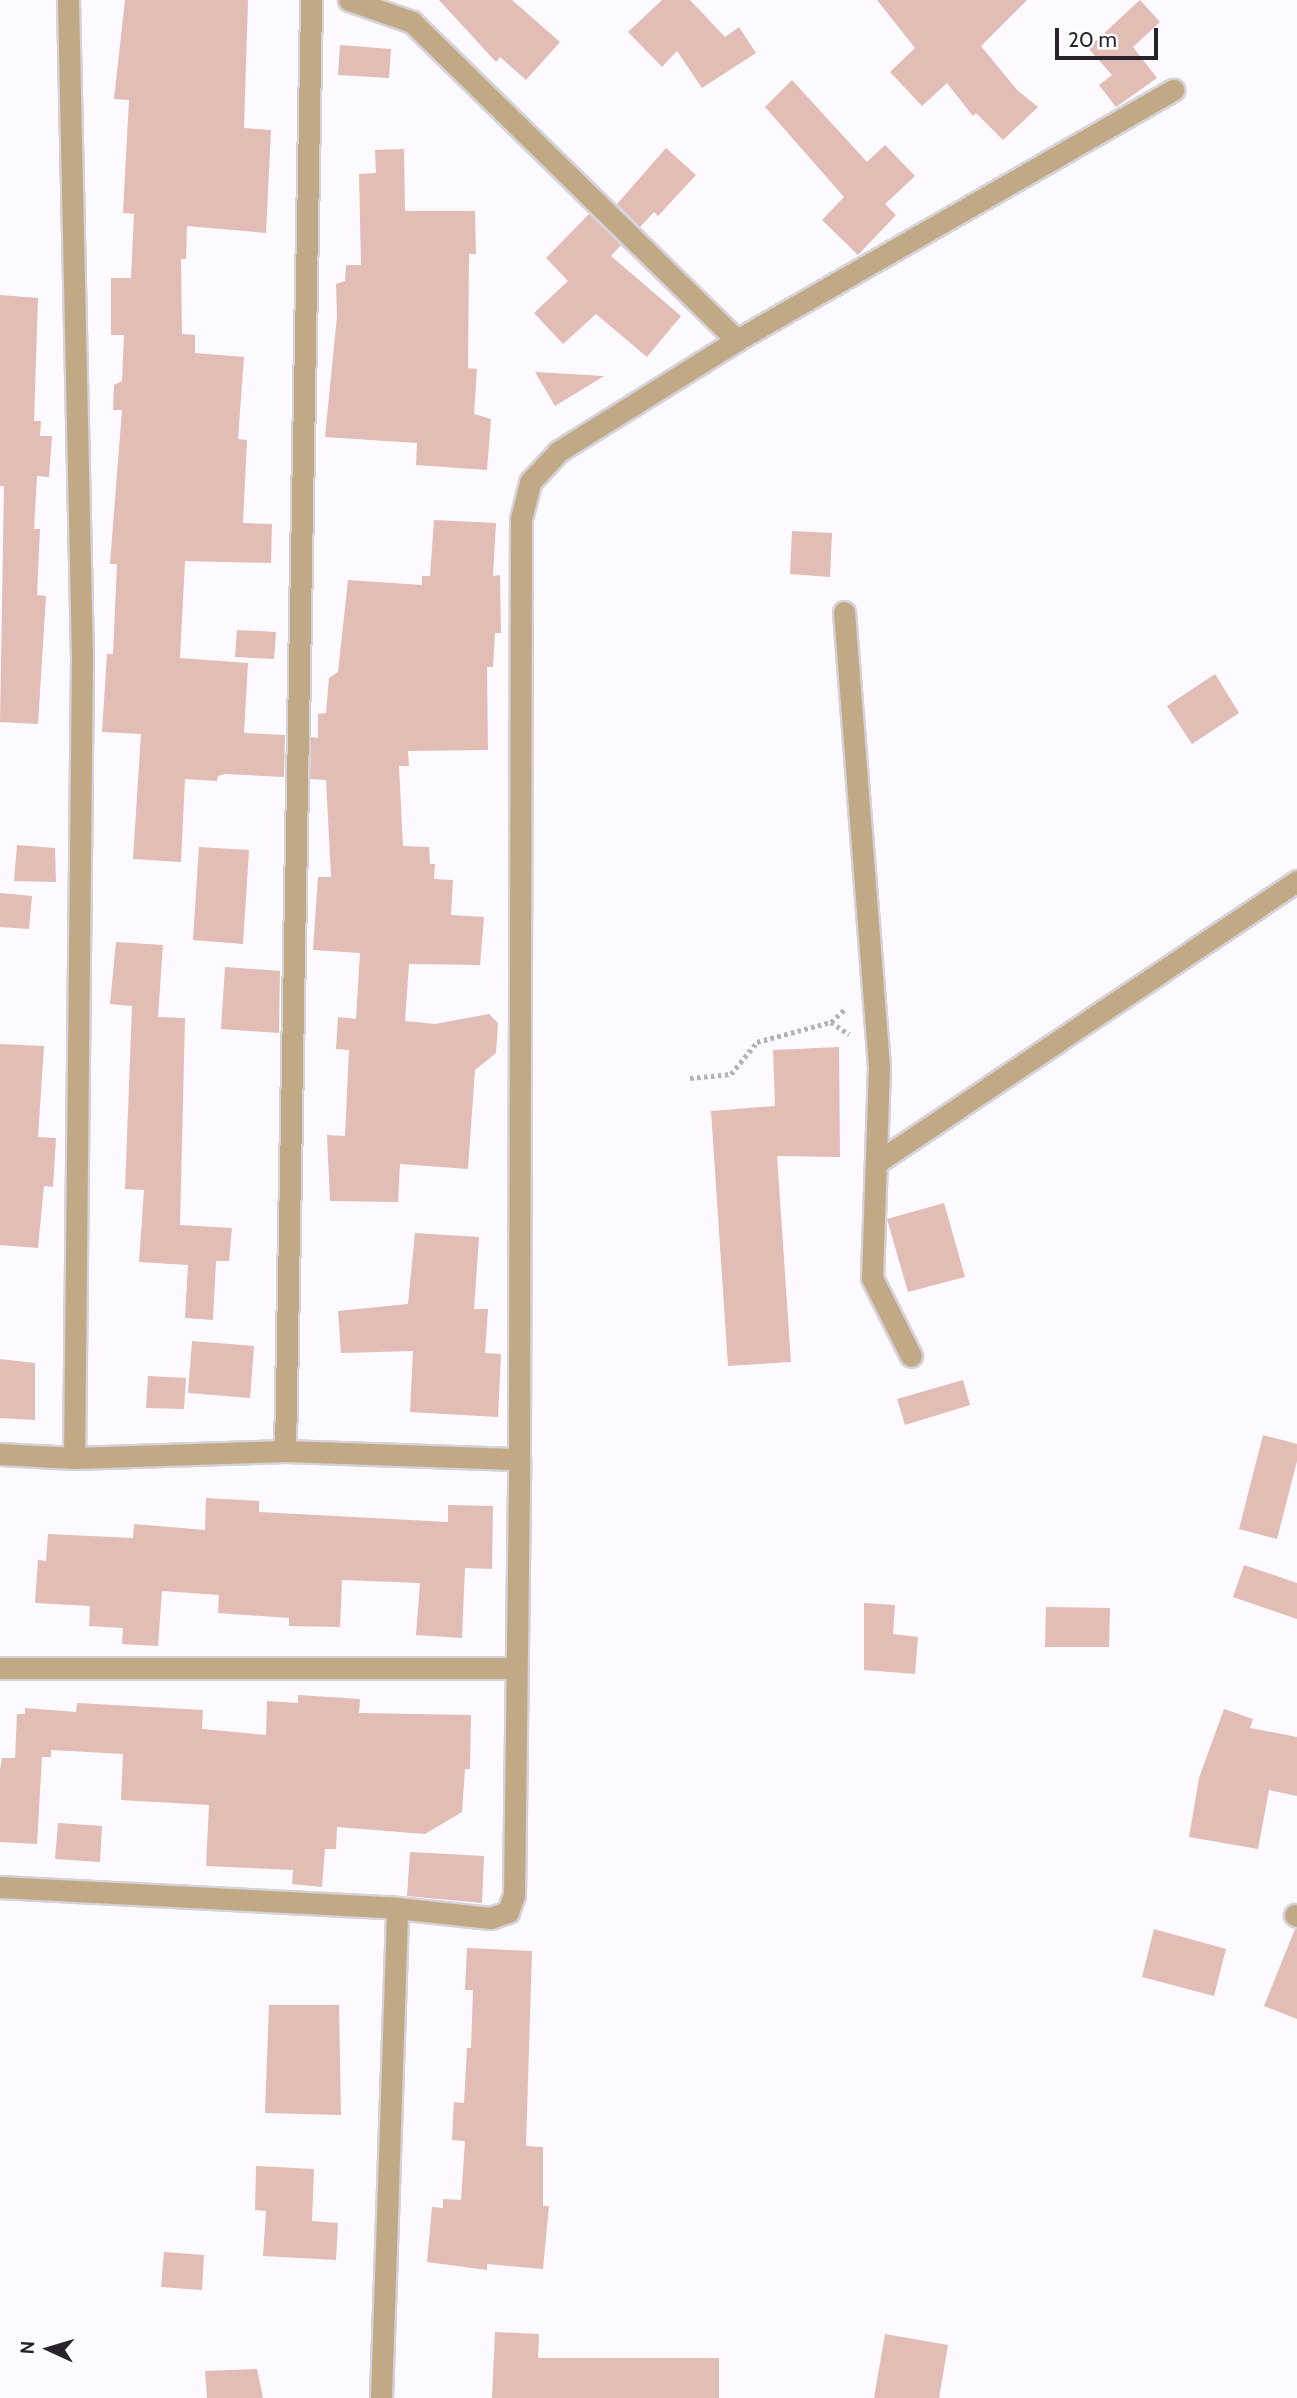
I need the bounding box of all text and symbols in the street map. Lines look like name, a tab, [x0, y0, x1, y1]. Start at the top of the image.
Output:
scale bar	[1059, 14, 1162, 58]
text: 20 m	[1068, 27, 1117, 52]
north arrow	[14, 2314, 84, 2384]
text: N	[16, 2340, 39, 2355]

